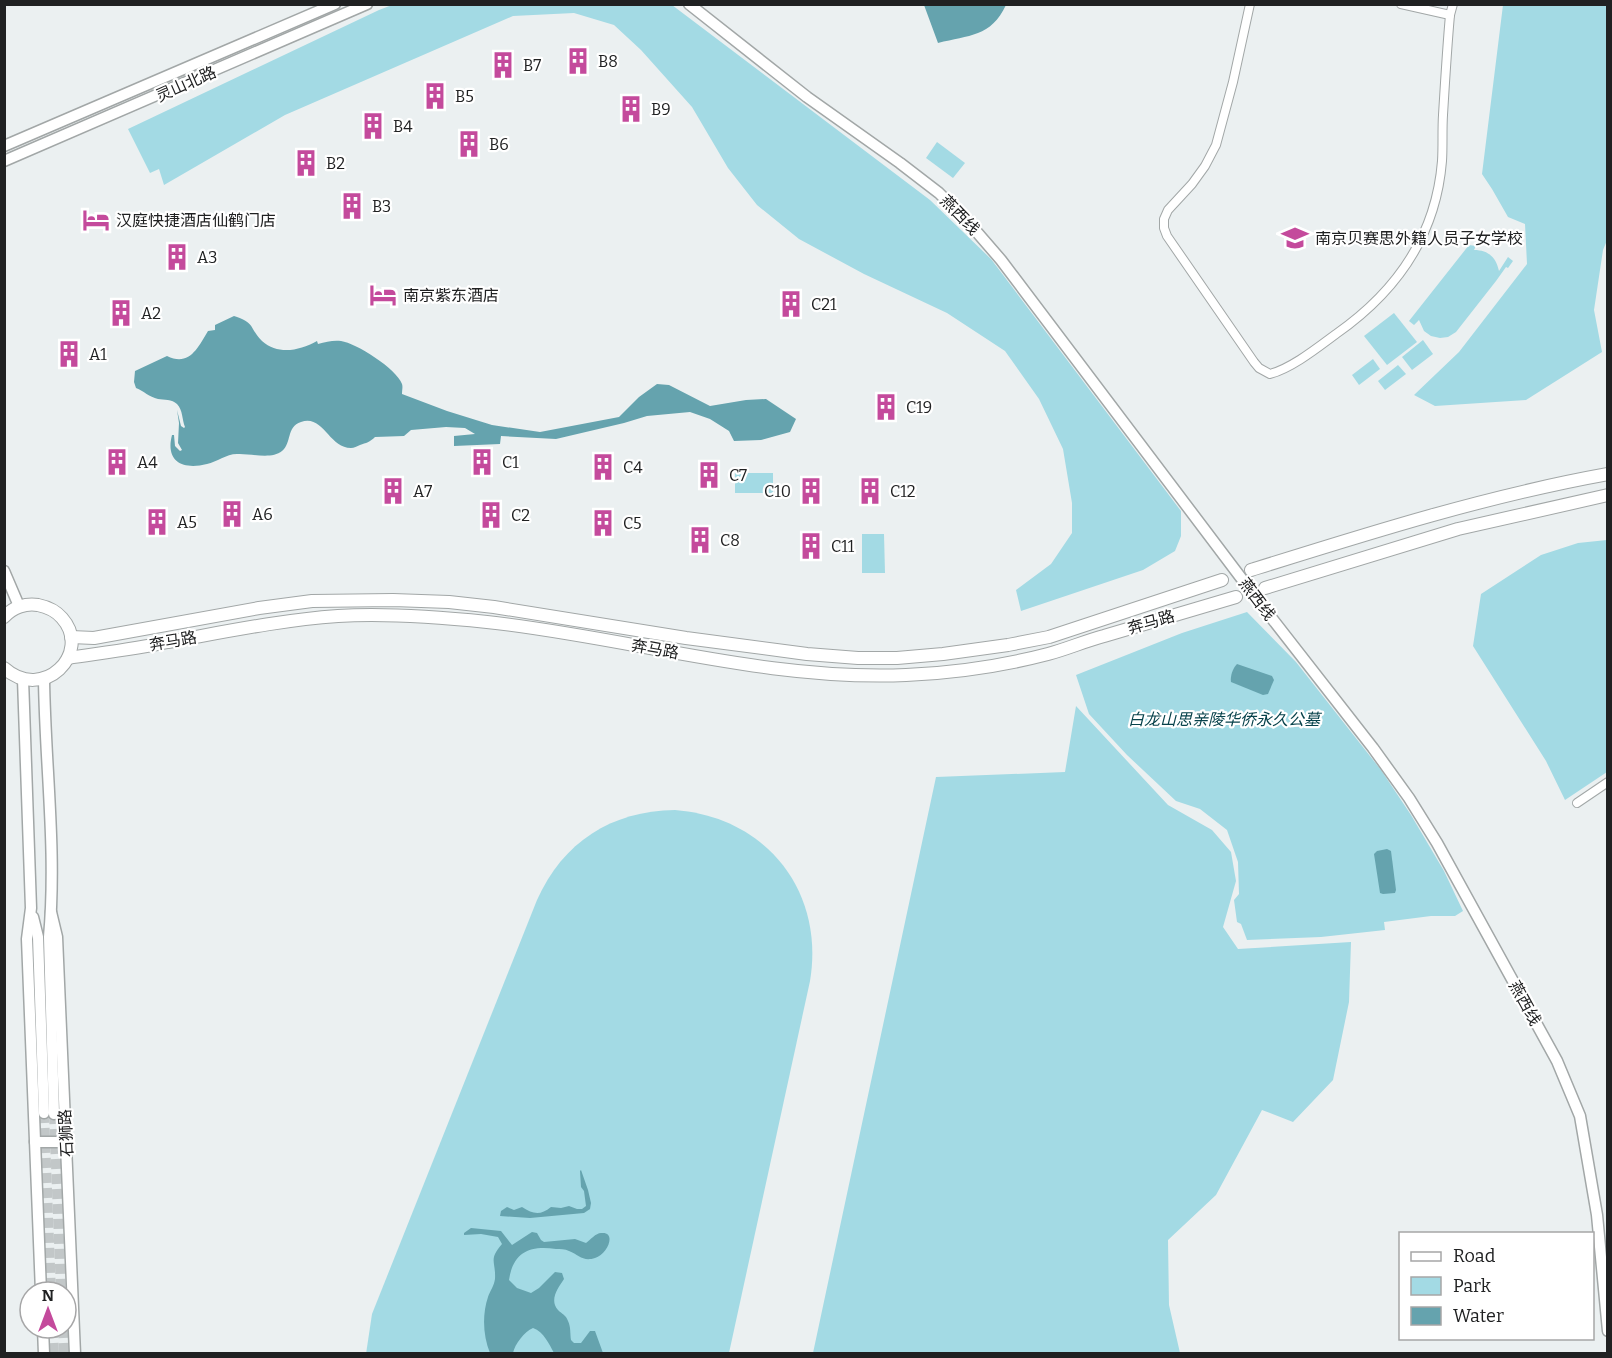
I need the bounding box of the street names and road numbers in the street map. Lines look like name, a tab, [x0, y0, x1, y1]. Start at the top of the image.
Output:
street label: 灵山北路	[153, 62, 219, 106]
street label: 燕西线	[936, 191, 984, 239]
street label: 燕西线	[1235, 574, 1279, 624]
street label: 奔马路	[1125, 606, 1177, 638]
street label: 奔马路	[148, 627, 198, 655]
street label: 奔马路	[630, 635, 680, 663]
street label: 燕西线	[1505, 977, 1545, 1029]
street label: 石狮路	[55, 1109, 77, 1157]

